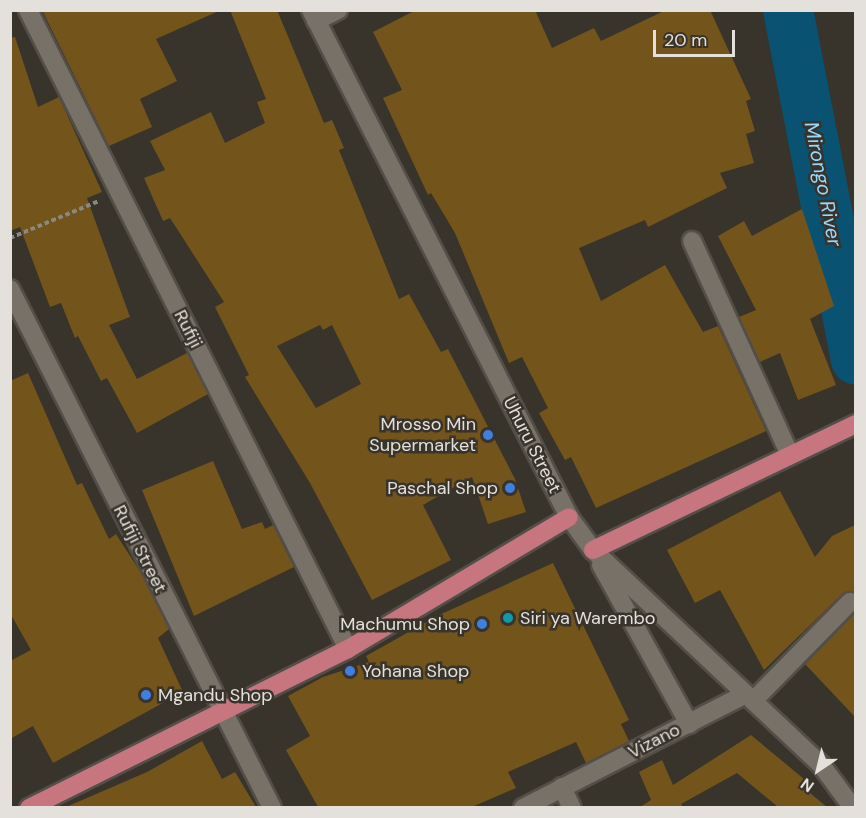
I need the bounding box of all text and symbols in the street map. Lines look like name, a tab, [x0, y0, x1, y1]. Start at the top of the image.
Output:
scale bar	[656, 18, 738, 56]
text: 20 m	[664, 28, 707, 52]
water label: Mirongo River	[799, 120, 847, 248]
street label: Rufiji	[169, 306, 207, 352]
street label: Uhuru Street	[498, 393, 566, 497]
place label: Mrosso Min Supermarket	[369, 414, 476, 456]
marker: Mrosso Min Supermarket	[481, 428, 495, 442]
place label: Paschal Shop	[387, 477, 498, 499]
marker: Paschal Shop	[503, 481, 517, 495]
street label: Rufiji Street	[109, 501, 171, 597]
place label: Siri ya Warembo	[520, 607, 655, 629]
marker: Siri ya Warembo	[501, 611, 515, 625]
place label: Machumu Shop	[340, 613, 470, 635]
marker: Machumu Shop	[475, 617, 489, 631]
place label: Yohana Shop	[362, 660, 469, 682]
marker: Yohana Shop	[343, 664, 357, 678]
place label: Mgandu Shop	[158, 684, 272, 706]
marker: Mgandu Shop	[139, 688, 153, 702]
street label: Vizano	[624, 719, 684, 763]
north arrow	[788, 740, 848, 800]
text: N	[797, 773, 818, 797]

